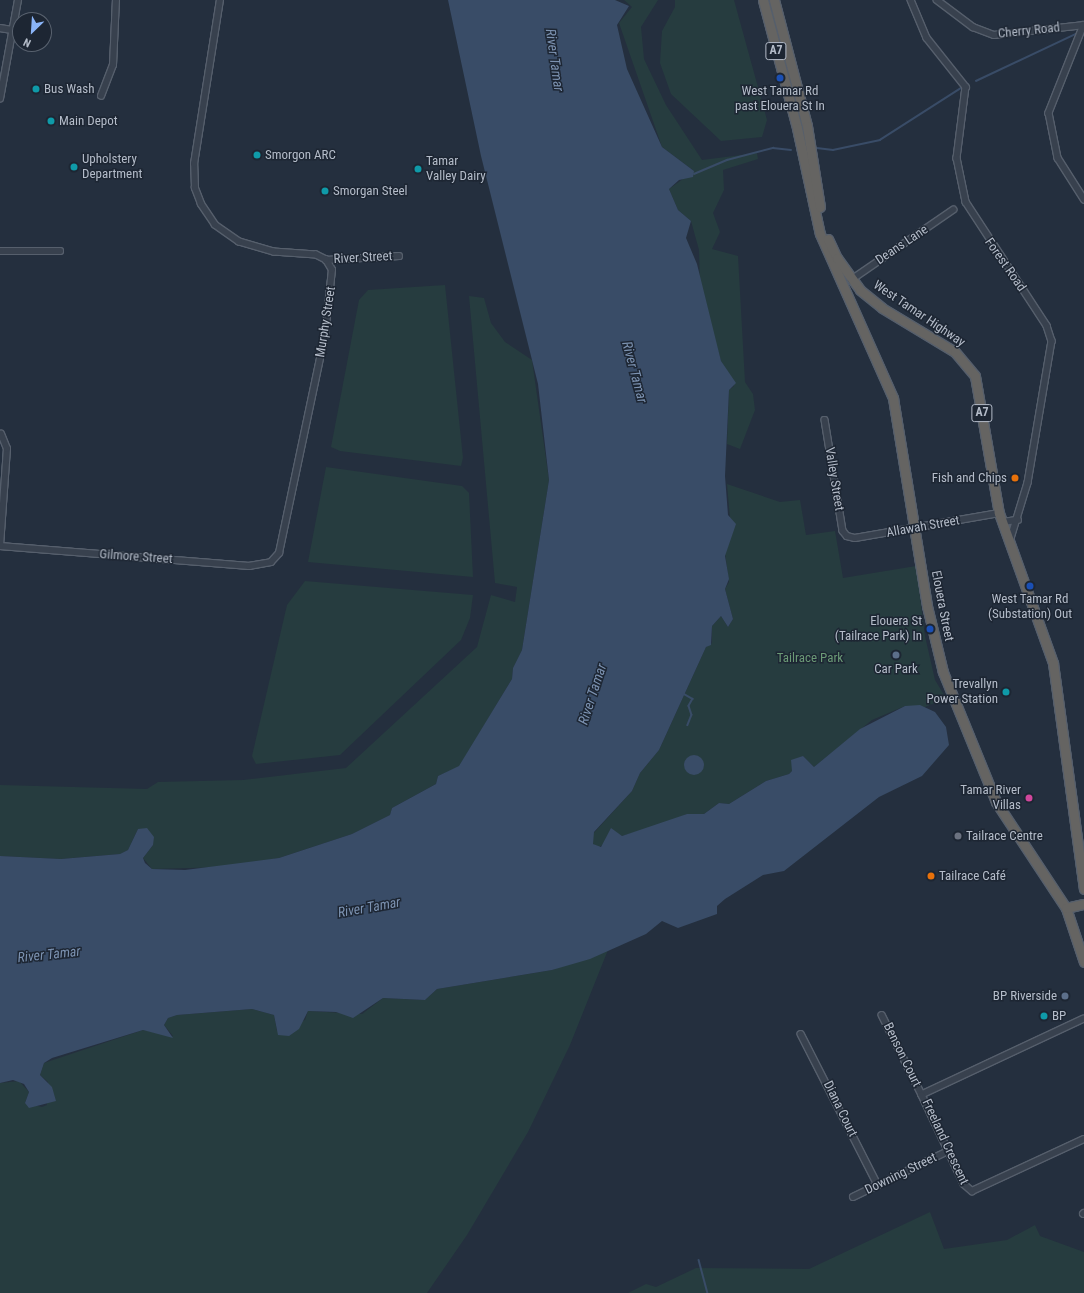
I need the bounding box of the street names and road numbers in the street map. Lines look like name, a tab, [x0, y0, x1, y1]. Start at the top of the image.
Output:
street label: Cherry Road	[997, 20, 1061, 42]
road number: A7	[765, 41, 787, 61]
street label: Deans Lane	[873, 222, 931, 268]
street label: Forest Road	[981, 235, 1029, 295]
street label: River Street	[333, 249, 393, 267]
street label: West Tamar Highway	[870, 277, 968, 351]
street label: Murphy Street	[313, 285, 339, 359]
road number: A7	[971, 403, 993, 423]
street label: Valley Street	[821, 446, 847, 512]
street label: Allawah Street	[885, 513, 961, 541]
street label: Gilmore Street	[99, 547, 173, 567]
street label: Elouera Street	[928, 569, 956, 643]
street label: Benson Court	[880, 1020, 924, 1090]
street label: Diana Court	[820, 1078, 860, 1140]
street label: Freeland Crescent	[918, 1097, 972, 1187]
street label: Downing Street	[863, 1150, 939, 1198]

